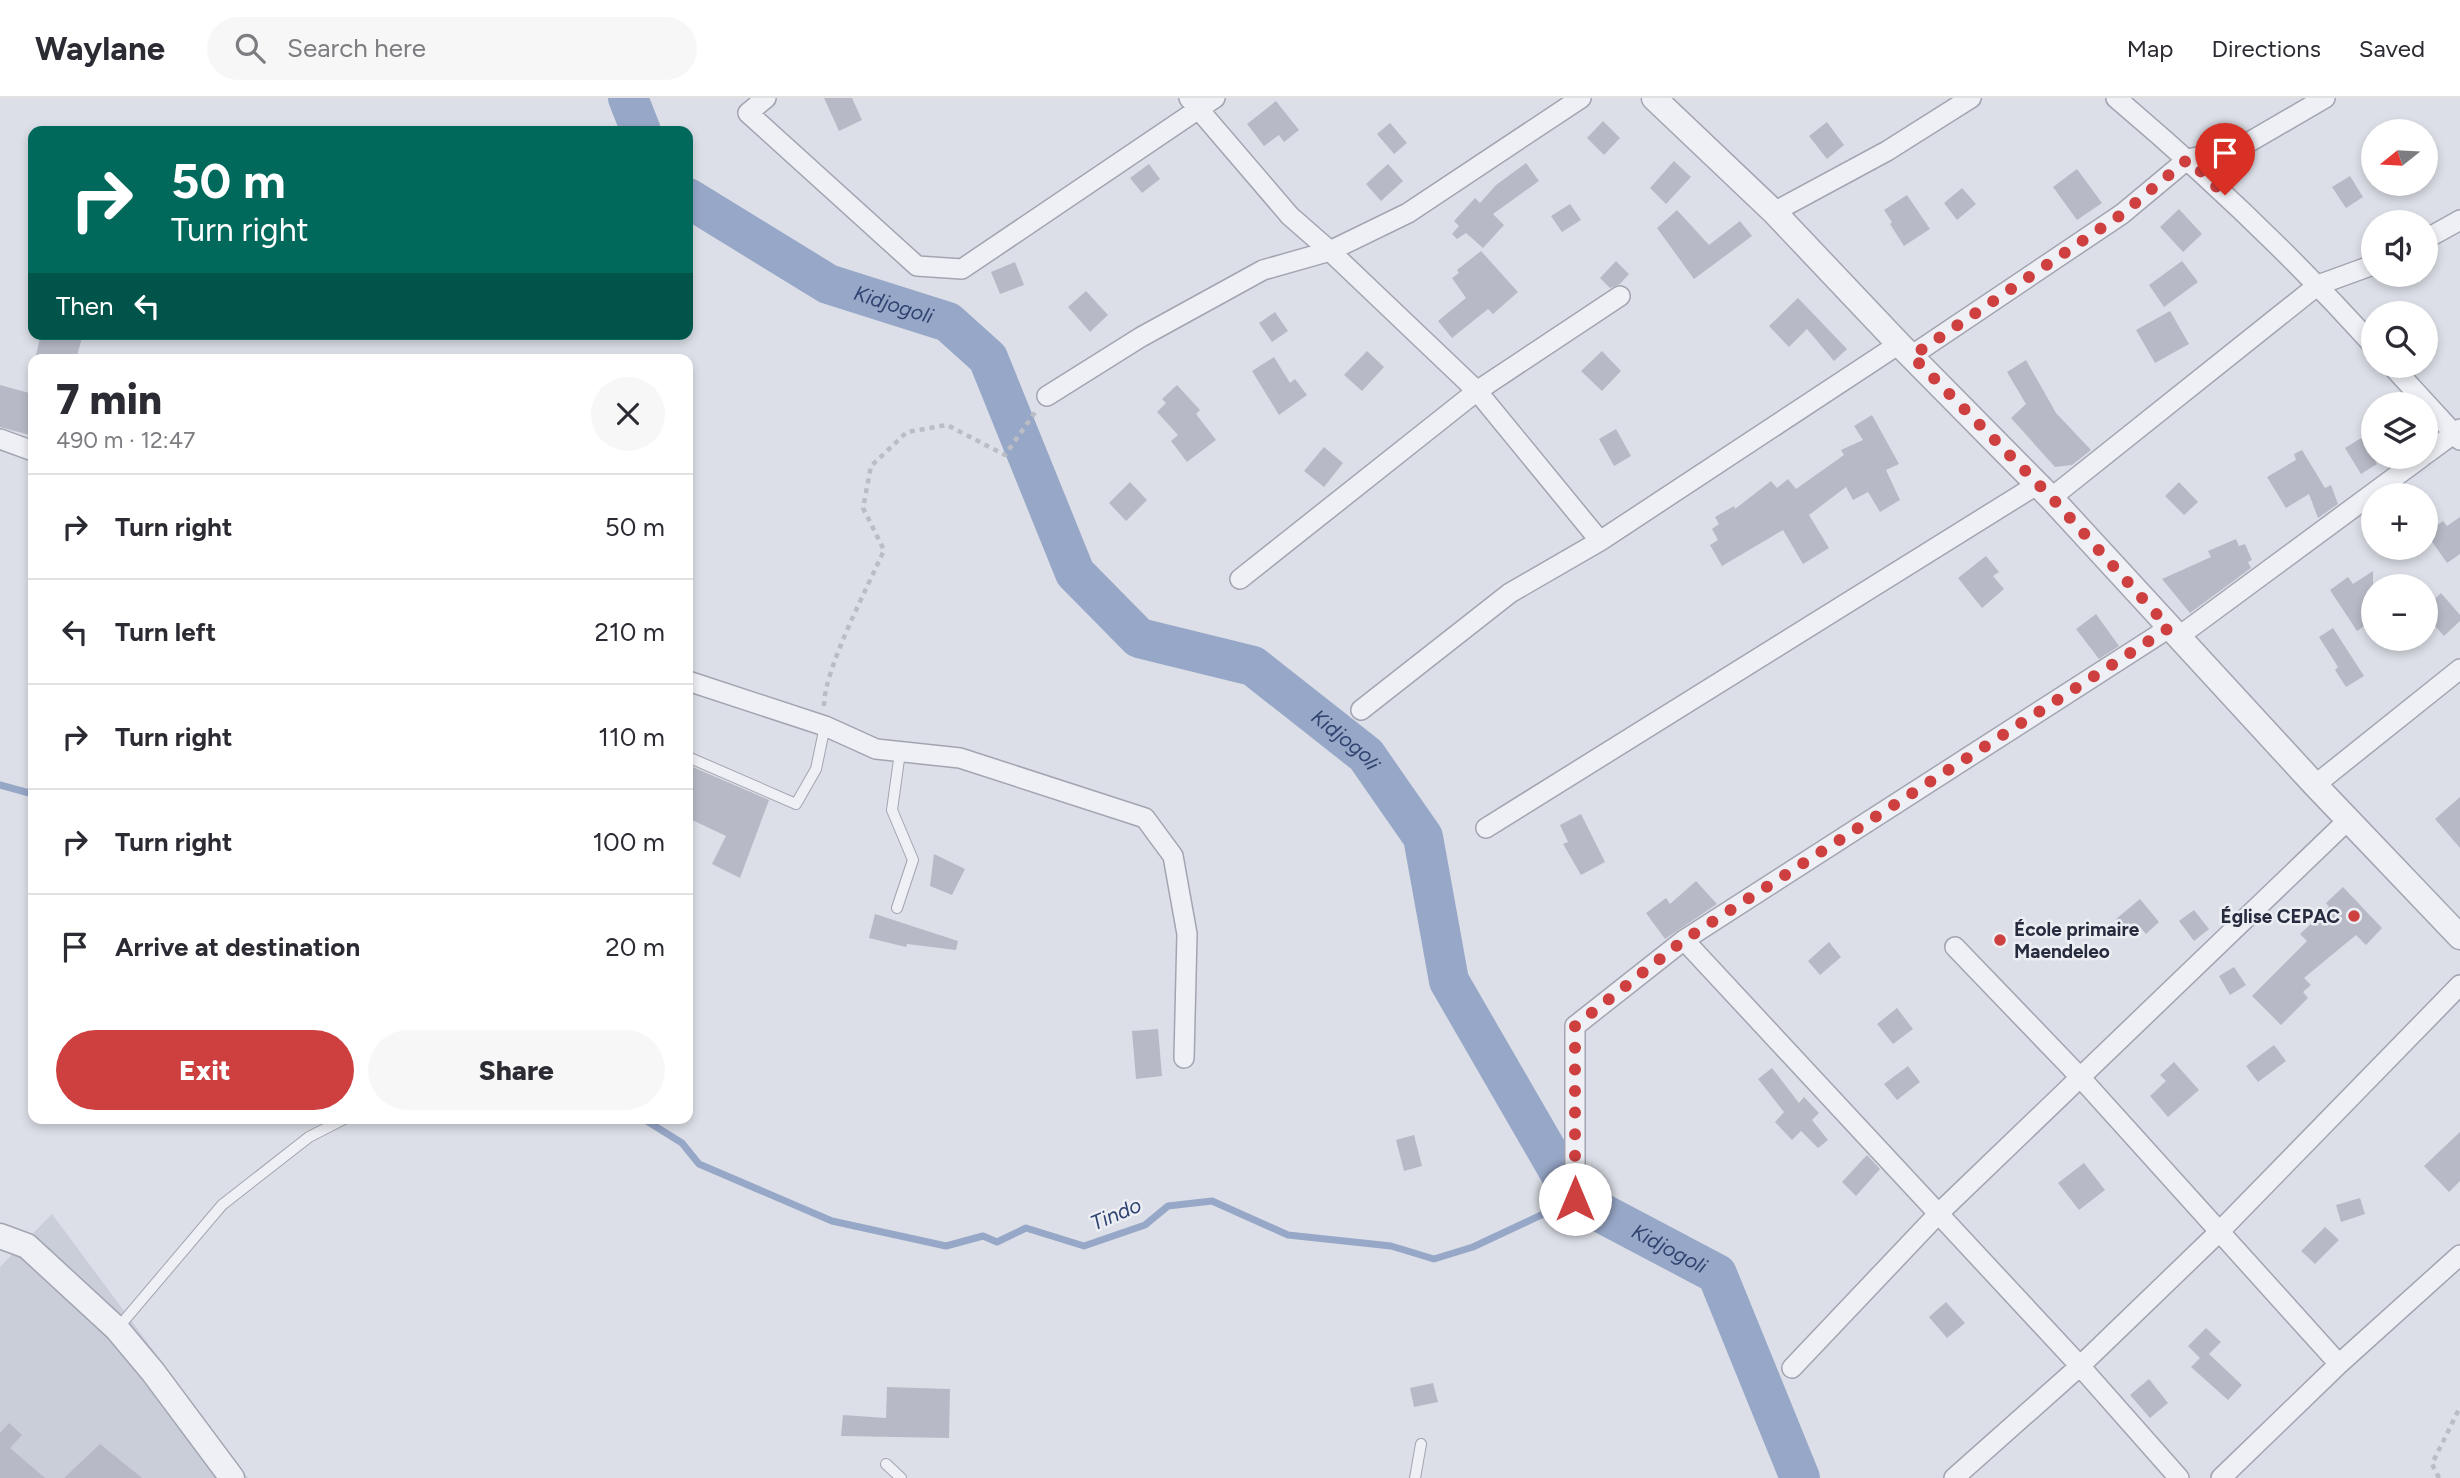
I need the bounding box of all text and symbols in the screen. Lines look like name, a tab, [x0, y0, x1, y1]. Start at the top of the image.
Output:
search box	[207, 17, 697, 80]
text: Waylane	[35, 29, 165, 68]
icon: search	[231, 29, 269, 67]
text: Search here	[287, 32, 426, 64]
text: Map	[2127, 34, 2173, 63]
text: Directions	[2211, 34, 2321, 63]
text: Saved	[2359, 34, 2425, 63]
north arrow	[2361, 119, 2438, 196]
map controls	[2361, 119, 2438, 651]
pin	[2195, 123, 2255, 195]
icon: arrive	[2206, 134, 2244, 172]
text: 50 m	[171, 151, 286, 210]
icon: right	[56, 154, 147, 245]
button: sound	[2361, 210, 2438, 287]
text: Turn right	[171, 211, 309, 249]
water label: Kidjogoli	[851, 280, 936, 329]
icon: left	[128, 287, 166, 325]
text: Then	[56, 290, 114, 322]
button: search	[2361, 301, 2438, 378]
text: 7 min	[56, 374, 162, 425]
button: close	[591, 377, 665, 451]
button: layers	[2361, 392, 2438, 469]
text: 490 m · 12:47	[56, 426, 195, 454]
button: +	[2361, 483, 2438, 560]
icon: right	[56, 508, 94, 546]
text: Turn right	[115, 511, 232, 543]
text: 50 m	[605, 511, 665, 543]
button: −	[2361, 574, 2438, 651]
icon: left	[56, 613, 94, 651]
text: Turn left	[115, 616, 216, 648]
text: 210 m	[595, 616, 665, 648]
water label: Kidjogoli	[1307, 704, 1386, 775]
icon: right	[56, 718, 94, 756]
text: Turn right	[115, 721, 232, 753]
text: 110 m	[598, 721, 665, 753]
icon: right	[56, 823, 94, 861]
text: Turn right	[115, 826, 232, 858]
text: 100 m	[592, 826, 665, 858]
place label: Église CEPAC	[2221, 905, 2340, 928]
marker: Église CEPAC	[2346, 908, 2362, 924]
place label: École primaire Maendeleo	[2014, 918, 2140, 963]
icon: arrive	[56, 928, 94, 966]
text: Arrive at destination	[115, 931, 360, 963]
text: 20 m	[605, 931, 665, 963]
marker: École primaire Maendeleo	[1992, 932, 2008, 948]
button: Exit	[56, 1030, 354, 1110]
button: Share	[368, 1030, 665, 1110]
position arrow	[1538, 1162, 1612, 1236]
water label: Tindo	[1087, 1192, 1145, 1235]
water label: Kidjogoli	[1628, 1218, 1712, 1279]

